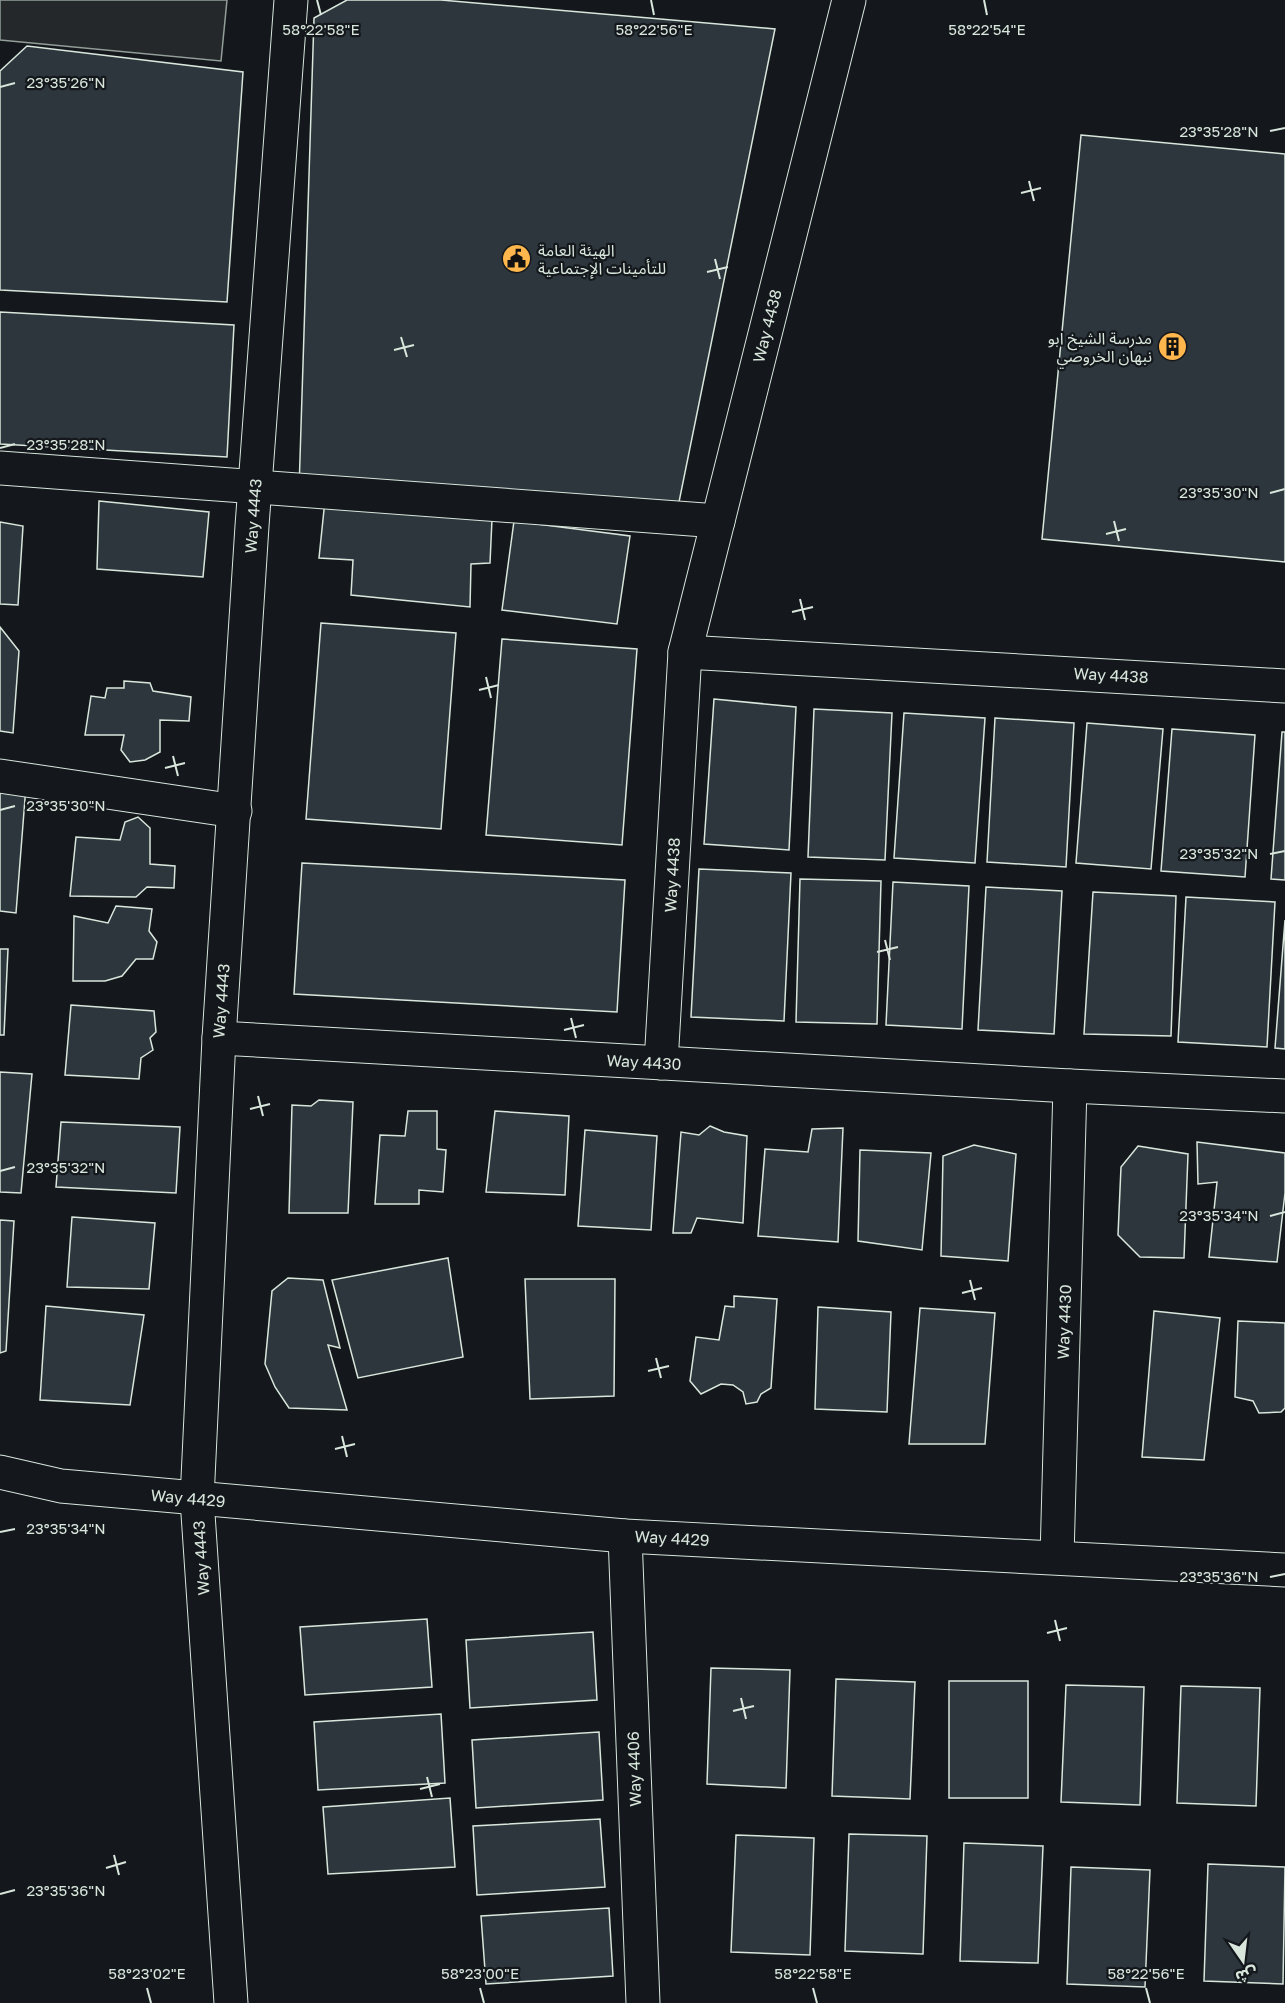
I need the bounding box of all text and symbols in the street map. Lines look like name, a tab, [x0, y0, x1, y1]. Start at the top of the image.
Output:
text: 58°22'58"E	[282, 20, 360, 38]
text: 58°22'56"E	[615, 20, 693, 38]
text: 58°22'54"E	[948, 20, 1026, 38]
text: 23°35'26"N	[26, 73, 106, 91]
text: 23°35'28"N	[1179, 122, 1259, 140]
place label: الهيئة العامة للتأمينات الإجتماعية	[538, 240, 666, 279]
public building icon: الهيئة العامة للتأمينات الإجتماعية	[501, 243, 533, 275]
street label: Way 4438	[748, 287, 786, 365]
place label: مدرسة الشيخ ابو نبهان الخروصي	[1048, 328, 1152, 369]
building icon: مدرسة الشيخ ابو نبهان الخروصي	[1157, 331, 1189, 363]
text: 23°35'28"N	[26, 435, 106, 453]
street label: Way 4443	[240, 478, 266, 554]
text: 23°35'30"N	[1179, 483, 1259, 501]
street label: Way 4438	[1073, 663, 1149, 687]
text: 23°35'30"N	[26, 796, 106, 814]
street label: Way 4438	[660, 837, 684, 913]
text: 23°35'32"N	[1180, 844, 1258, 862]
street label: Way 4443	[208, 963, 234, 1039]
street label: Way 4430	[606, 1050, 682, 1074]
text: 23°35'32"N	[27, 1158, 105, 1176]
text: 23°35'34"N	[1179, 1206, 1259, 1224]
street label: Way 4430	[1053, 1284, 1075, 1360]
street label: Way 4429	[150, 1485, 226, 1511]
text: 23°35'34"N	[26, 1519, 106, 1537]
street label: Way 4443	[188, 1520, 214, 1596]
street label: Way 4429	[634, 1526, 710, 1550]
text: 23°35'36"N	[1179, 1567, 1259, 1585]
street label: Way 4406	[623, 1731, 645, 1807]
text: 23°35'36"N	[26, 1881, 106, 1899]
north arrow	[1213, 1931, 1273, 1991]
text: ش	[1233, 1963, 1260, 1988]
text: 58°23'02"E	[108, 1964, 186, 1982]
text: 58°23'00"E	[441, 1964, 519, 1982]
text: 58°22'58"E	[774, 1964, 852, 1982]
text: 58°22'56"E	[1107, 1964, 1185, 1982]

